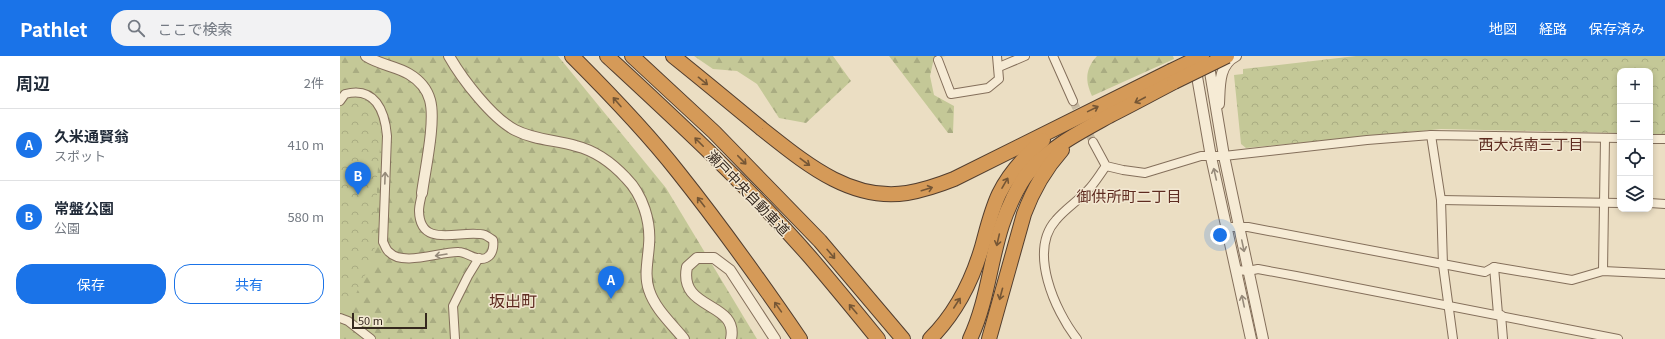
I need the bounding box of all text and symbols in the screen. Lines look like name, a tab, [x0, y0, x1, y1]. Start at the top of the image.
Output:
search box	[111, 10, 391, 46]
text: Pathlet	[20, 15, 87, 42]
icon: search	[125, 17, 147, 39]
text: ここで検索	[157, 18, 232, 39]
text: 地図	[1489, 18, 1517, 38]
text: 経路	[1539, 18, 1567, 38]
text: 保存済み	[1589, 18, 1645, 38]
map controls	[1617, 68, 1653, 212]
button: +	[1617, 68, 1653, 104]
text: 周辺	[16, 70, 50, 95]
text: 2件	[304, 73, 324, 92]
one-way arrow	[698, 76, 709, 85]
one-way arrow	[613, 97, 622, 108]
one-way arrow	[1134, 97, 1146, 104]
button: −	[1617, 104, 1653, 140]
one-way arrow	[1087, 105, 1099, 112]
text: 久米通賢翁	[54, 125, 129, 146]
district label: 西大浜南三丁目	[1478, 133, 1584, 154]
text: A	[25, 135, 33, 154]
text: 410 m	[287, 135, 324, 154]
one-way arrow	[694, 137, 704, 147]
button: locate	[1617, 140, 1653, 176]
street label: 瀬戸中央自動車道	[703, 145, 795, 240]
text: スポット	[54, 146, 106, 165]
one-way arrow	[737, 155, 747, 165]
one-way arrow	[799, 158, 810, 166]
pin: B	[345, 162, 371, 195]
one-way arrow	[1210, 168, 1218, 181]
one-way arrow	[381, 172, 389, 185]
button: layers	[1617, 176, 1653, 212]
one-way arrow	[1002, 177, 1009, 189]
one-way arrow	[920, 185, 933, 192]
district label: 御供所町二丁目	[1076, 185, 1182, 206]
one-way arrow	[697, 196, 705, 207]
text: 常盤公園	[54, 197, 114, 218]
text: B	[25, 207, 33, 226]
text: 580 m	[287, 207, 324, 226]
text: 公園	[54, 218, 80, 237]
your location	[1210, 225, 1230, 245]
one-way arrow	[994, 233, 1002, 246]
one-way arrow	[1239, 239, 1247, 252]
one-way arrow	[827, 249, 836, 259]
one-way arrow	[435, 251, 448, 259]
button: 保存	[16, 264, 166, 304]
button: 共有	[174, 264, 324, 304]
pin: A	[598, 266, 624, 299]
one-way arrow	[997, 287, 1004, 300]
district label: 坂出町	[489, 288, 537, 312]
one-way arrow	[1238, 295, 1246, 308]
one-way arrow	[953, 298, 961, 309]
one-way arrow	[774, 302, 782, 313]
one-way arrow	[849, 304, 858, 314]
scale bar	[352, 311, 427, 330]
text: 50 m	[358, 312, 383, 328]

